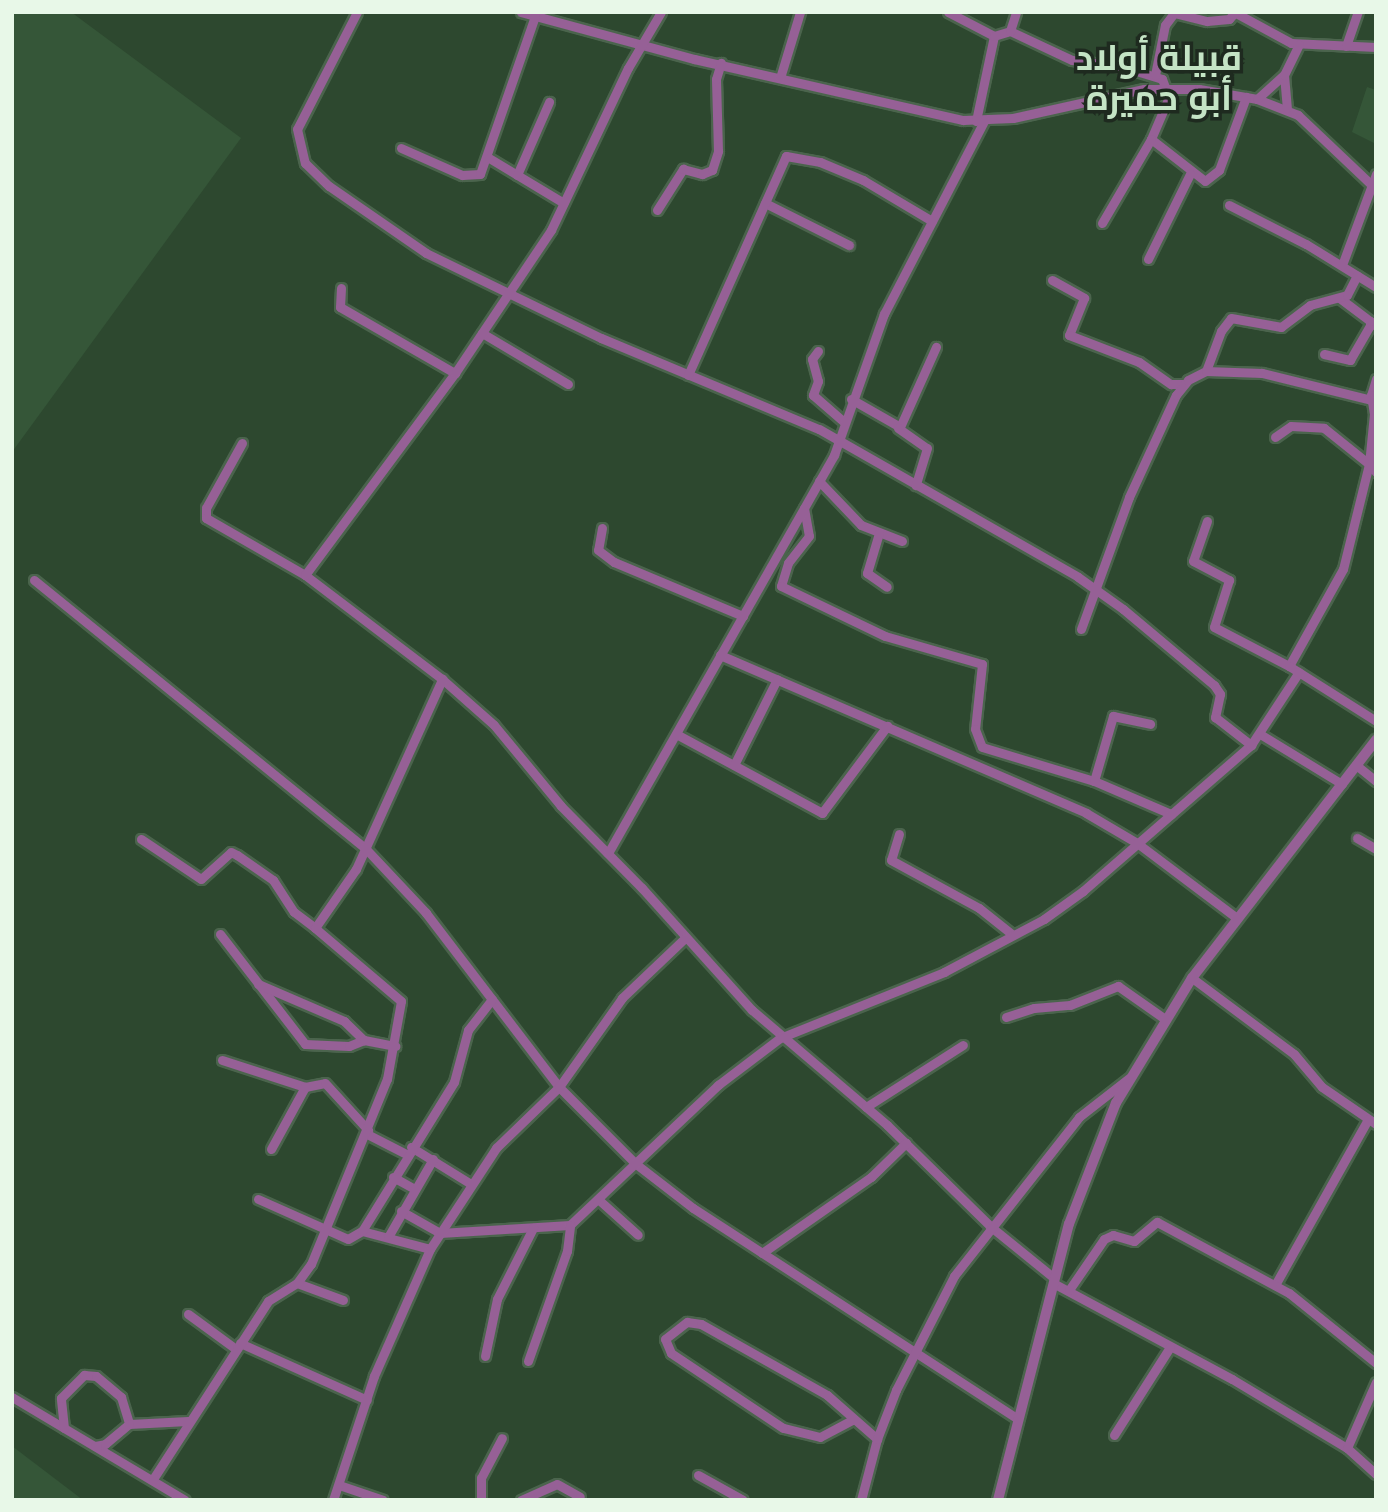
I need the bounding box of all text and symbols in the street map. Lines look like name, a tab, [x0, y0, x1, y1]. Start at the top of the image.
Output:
district label: قبيلة أولاد أبو حميرة	[1076, 37, 1242, 119]

